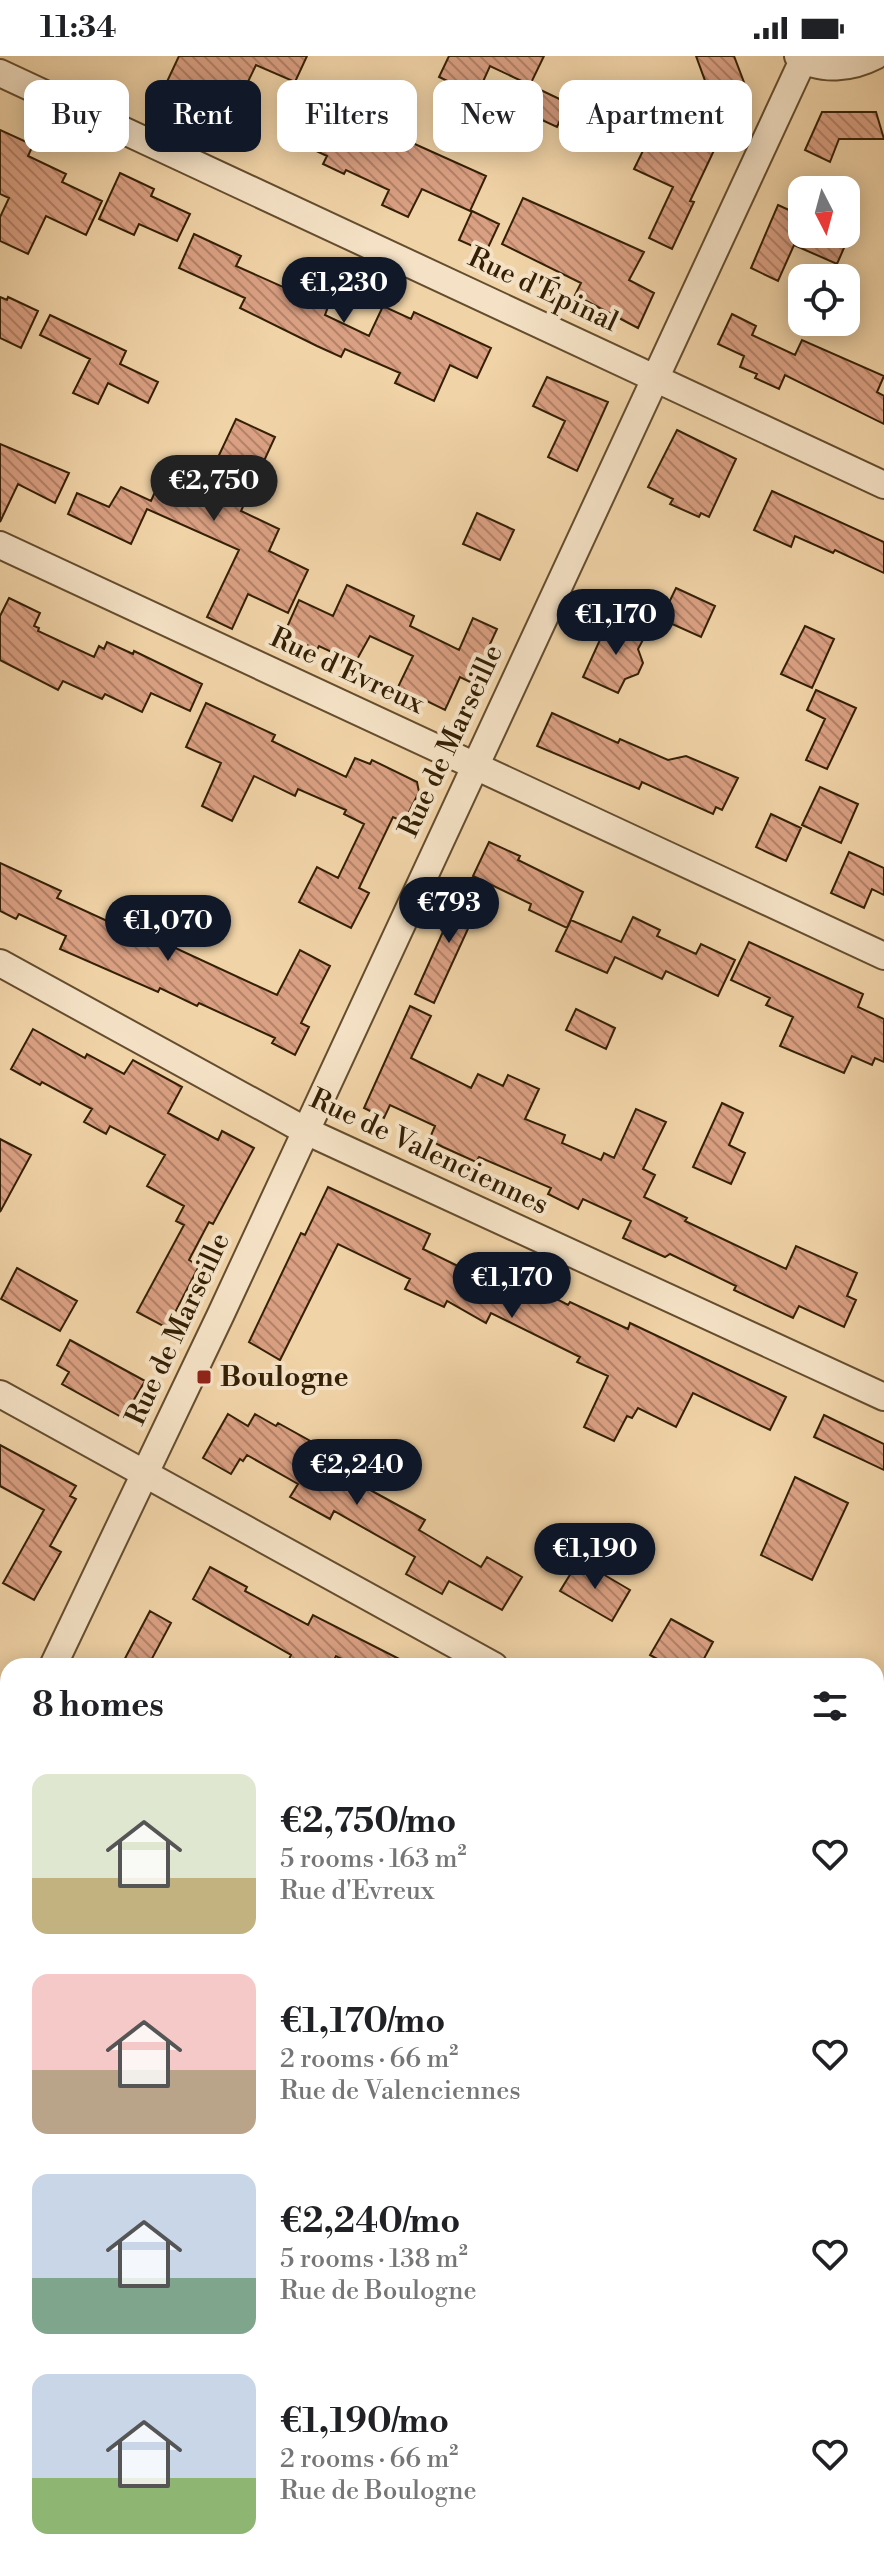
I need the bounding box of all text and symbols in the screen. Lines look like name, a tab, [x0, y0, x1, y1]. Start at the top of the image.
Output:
text: 11:34	[40, 9, 117, 47]
chip: Buy	[24, 80, 129, 152]
chip: Rent	[145, 80, 261, 152]
chip: Filters	[277, 80, 417, 152]
chip: New	[433, 80, 543, 152]
chip: Apartment	[559, 80, 752, 152]
north arrow	[788, 176, 860, 248]
map controls	[788, 176, 860, 336]
street label: Rue d'Épinal	[463, 238, 624, 340]
pin: €1,230	[279, 257, 409, 325]
button: locate	[788, 264, 860, 336]
text: €1,230	[300, 267, 388, 299]
pin: €2,750	[149, 455, 279, 523]
text: €2,750	[169, 465, 259, 497]
pin: €1,170	[551, 589, 681, 657]
text: €1,170	[575, 599, 657, 631]
street label: Rue d'Evreux	[264, 620, 430, 722]
street label: Rue de Marseille	[391, 639, 511, 843]
pin: €793	[402, 877, 496, 945]
text: €793	[417, 887, 481, 919]
pin: €1,070	[103, 895, 233, 963]
text: €1,070	[123, 905, 213, 937]
street label: Rue de Valenciennes	[304, 1081, 554, 1223]
street label: Rue de Marseille	[118, 1227, 238, 1431]
pin: €1,170	[447, 1252, 577, 1320]
text: €1,170	[471, 1262, 553, 1294]
place label: Boulogne	[220, 1360, 348, 1395]
marker: Boulogne	[195, 1368, 213, 1386]
pin: €2,240	[292, 1439, 422, 1507]
text: €2,240	[310, 1449, 404, 1481]
pin: €1,190	[530, 1523, 660, 1591]
text: €1,190	[552, 1533, 638, 1565]
icon: filters	[808, 1684, 852, 1728]
text: 8 homes	[32, 1685, 164, 1727]
text: €2,750/mo	[280, 1801, 456, 1843]
icon: home	[96, 1806, 192, 1902]
icon: heart	[808, 1832, 852, 1876]
text: 5 rooms · 163 m²	[280, 1843, 467, 1875]
text: Rue d'Evreux	[280, 1875, 434, 1907]
text: €1,170/mo	[280, 2001, 445, 2043]
icon: home	[96, 2006, 192, 2102]
icon: heart	[808, 2032, 852, 2076]
text: 2 rooms · 66 m²	[280, 2043, 458, 2075]
text: Rue de Valenciennes	[280, 2075, 521, 2107]
text: €2,240/mo	[280, 2201, 460, 2243]
icon: home	[96, 2206, 192, 2302]
icon: heart	[808, 2232, 852, 2276]
text: 5 rooms · 138 m²	[280, 2243, 468, 2275]
text: Rue de Boulogne	[280, 2275, 477, 2307]
text: €1,190/mo	[280, 2401, 449, 2443]
icon: home	[96, 2406, 192, 2502]
icon: heart	[808, 2432, 852, 2476]
text: 2 rooms · 66 m²	[280, 2443, 458, 2475]
text: Rue de Boulogne	[280, 2475, 477, 2507]

